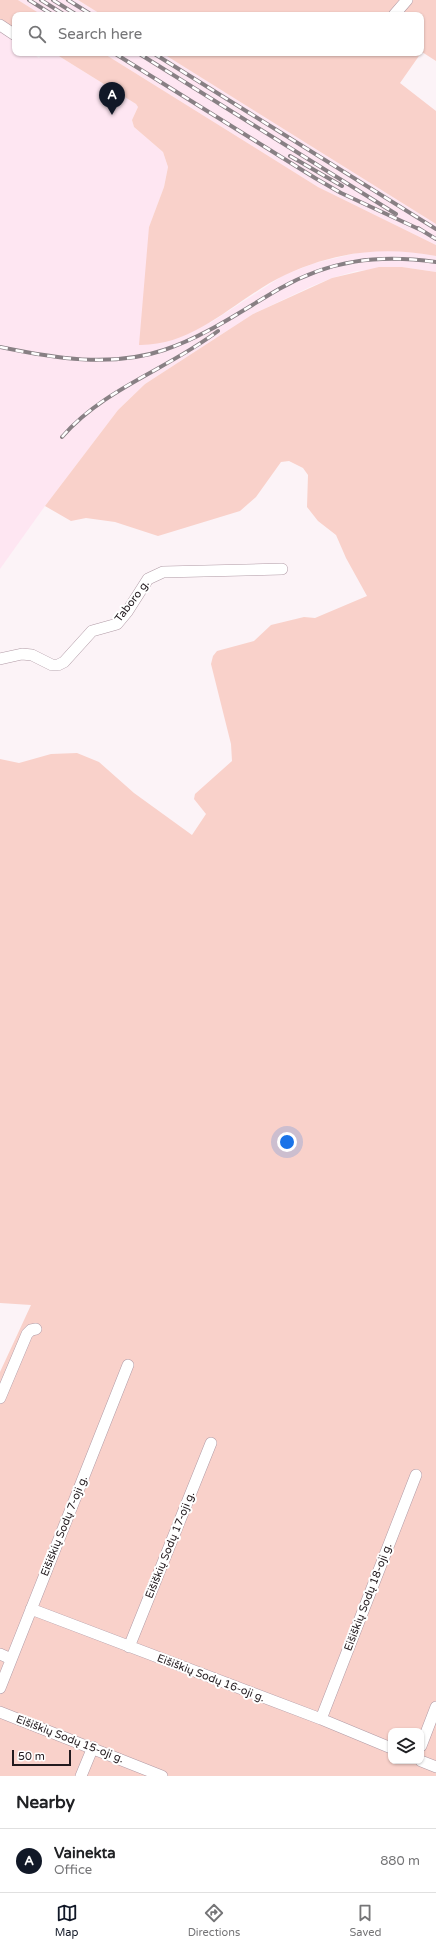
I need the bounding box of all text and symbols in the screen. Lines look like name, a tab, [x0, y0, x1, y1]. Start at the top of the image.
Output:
search box	[12, 12, 424, 56]
icon: search	[26, 23, 48, 45]
text: Search here	[58, 25, 142, 43]
pin: A	[99, 82, 125, 115]
street label: Taboro g.	[112, 577, 152, 624]
your location	[277, 1132, 297, 1152]
street label: Eišiškių Sodų 7-oji g.	[38, 1474, 90, 1578]
street label: Eišiškių Sodų 17-oji g.	[143, 1489, 197, 1600]
street label: Eišiškių Sodų 18-oji g.	[341, 1541, 395, 1653]
street label: Eišiškių Sodų 16-oji g.	[155, 1651, 267, 1705]
street label: Eišiškių Sodų 15-oji g.	[14, 1712, 126, 1766]
map controls	[388, 1728, 424, 1764]
button: layers	[388, 1728, 424, 1764]
scale bar	[12, 1748, 71, 1767]
text: 50 m	[18, 1750, 45, 1763]
text: Nearby	[16, 1792, 75, 1813]
text: Vainekta	[54, 1844, 116, 1862]
text: A	[24, 1853, 34, 1869]
text: 880 m	[380, 1853, 420, 1869]
text: Office	[54, 1862, 92, 1878]
tab: Map	[55, 1902, 78, 1939]
tab: Directions	[188, 1902, 240, 1939]
tab: Saved	[350, 1902, 381, 1939]

